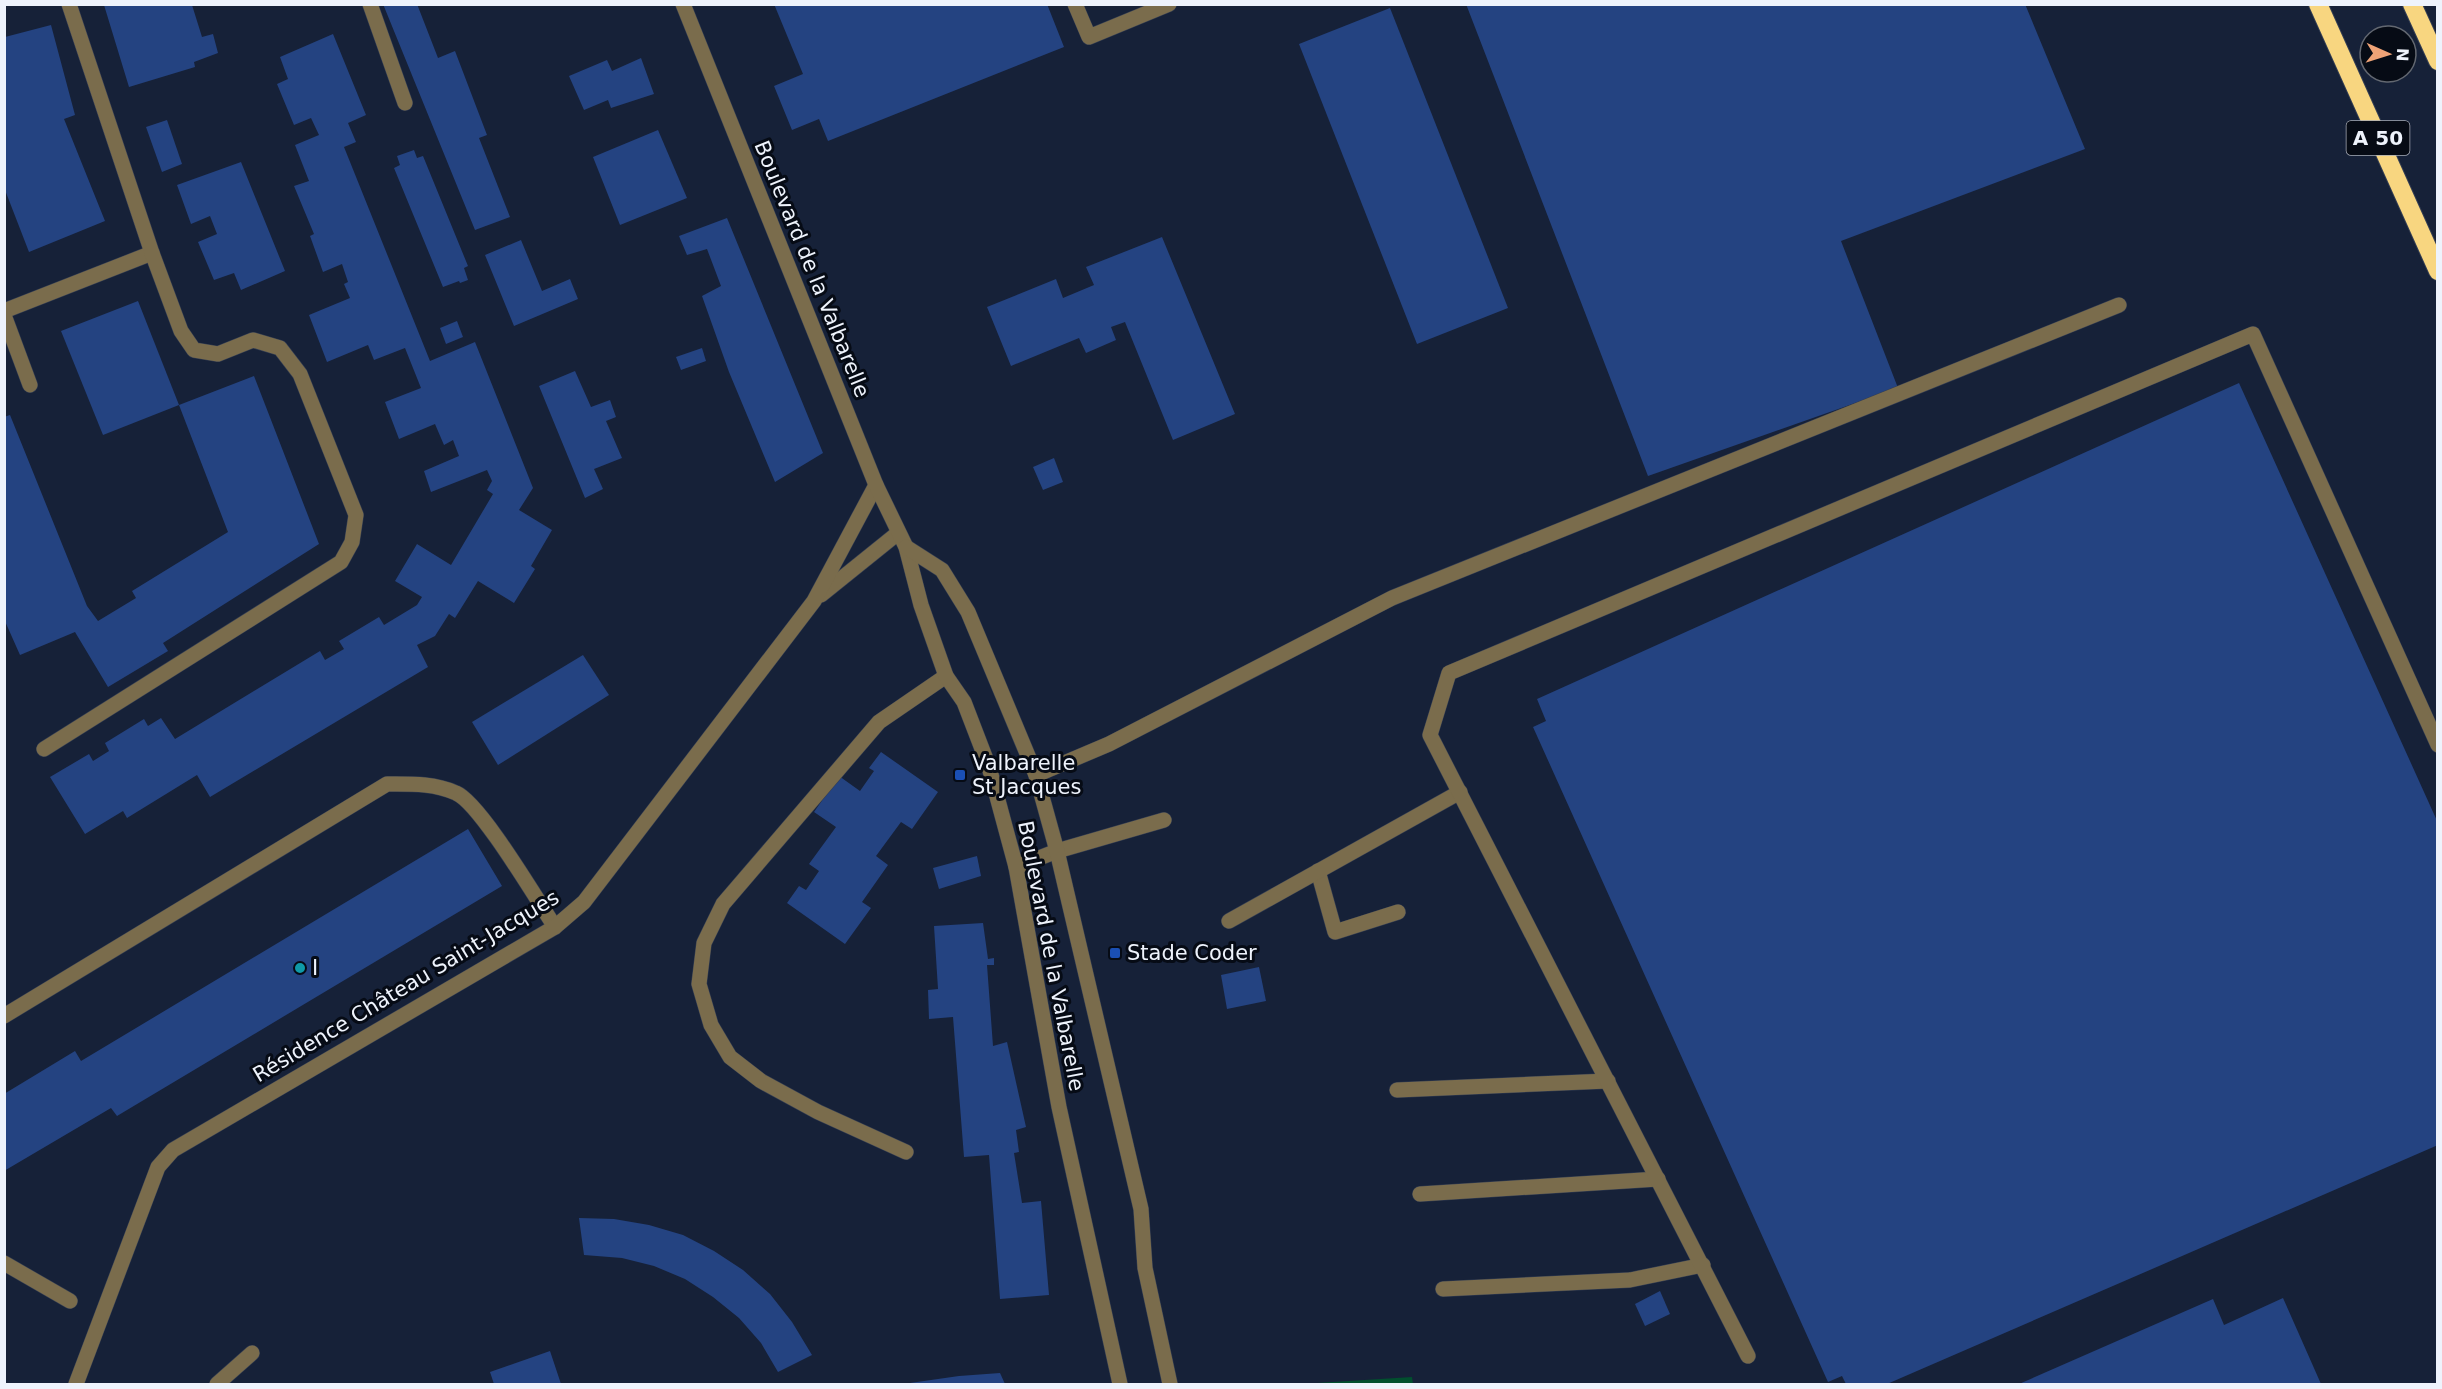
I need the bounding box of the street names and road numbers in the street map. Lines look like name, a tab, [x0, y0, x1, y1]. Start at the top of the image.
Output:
road number: A 50	[2346, 121, 2410, 155]
street label: Boulevard de la Valbarelle	[749, 137, 875, 401]
street label: Boulevard de la Valbarelle	[1013, 819, 1089, 1093]
street label: Résidence Château Saint-Jacques	[249, 885, 563, 1087]

